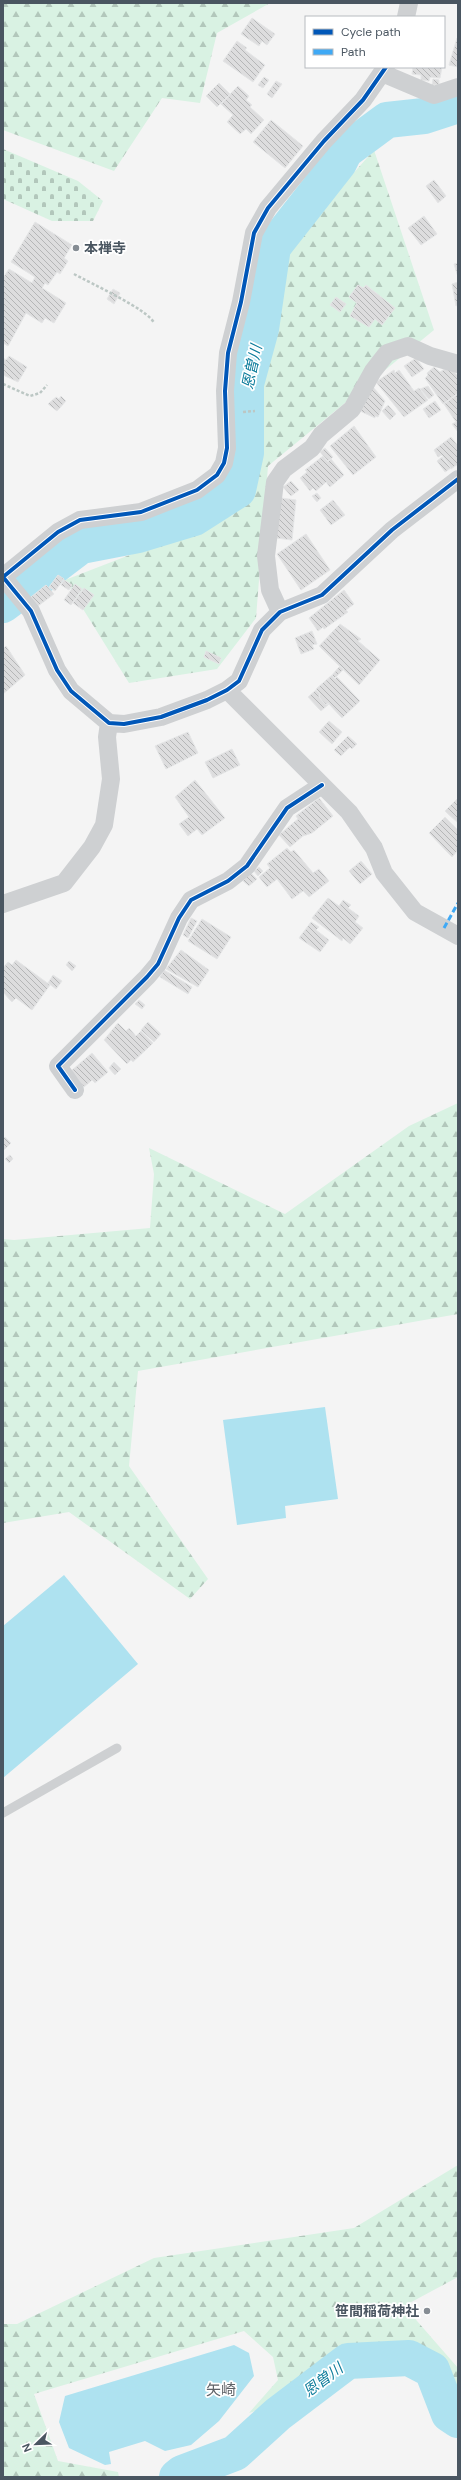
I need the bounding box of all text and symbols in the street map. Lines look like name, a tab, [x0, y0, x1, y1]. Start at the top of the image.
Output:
legend	[305, 16, 445, 68]
text: Cycle path	[341, 24, 401, 40]
text: Path	[341, 44, 366, 60]
place label: 本禅寺	[84, 239, 126, 257]
marker: 本禅寺	[71, 243, 81, 253]
water label: 恩曽川	[238, 341, 267, 391]
place label: 笹間稲荷神社	[335, 2302, 419, 2320]
marker: 笹間稲荷神社	[422, 2306, 432, 2316]
water label: 恩曽川	[299, 2357, 349, 2402]
district label: 矢崎	[206, 2380, 236, 2400]
north arrow	[16, 2424, 56, 2464]
text: N	[19, 2441, 35, 2454]

